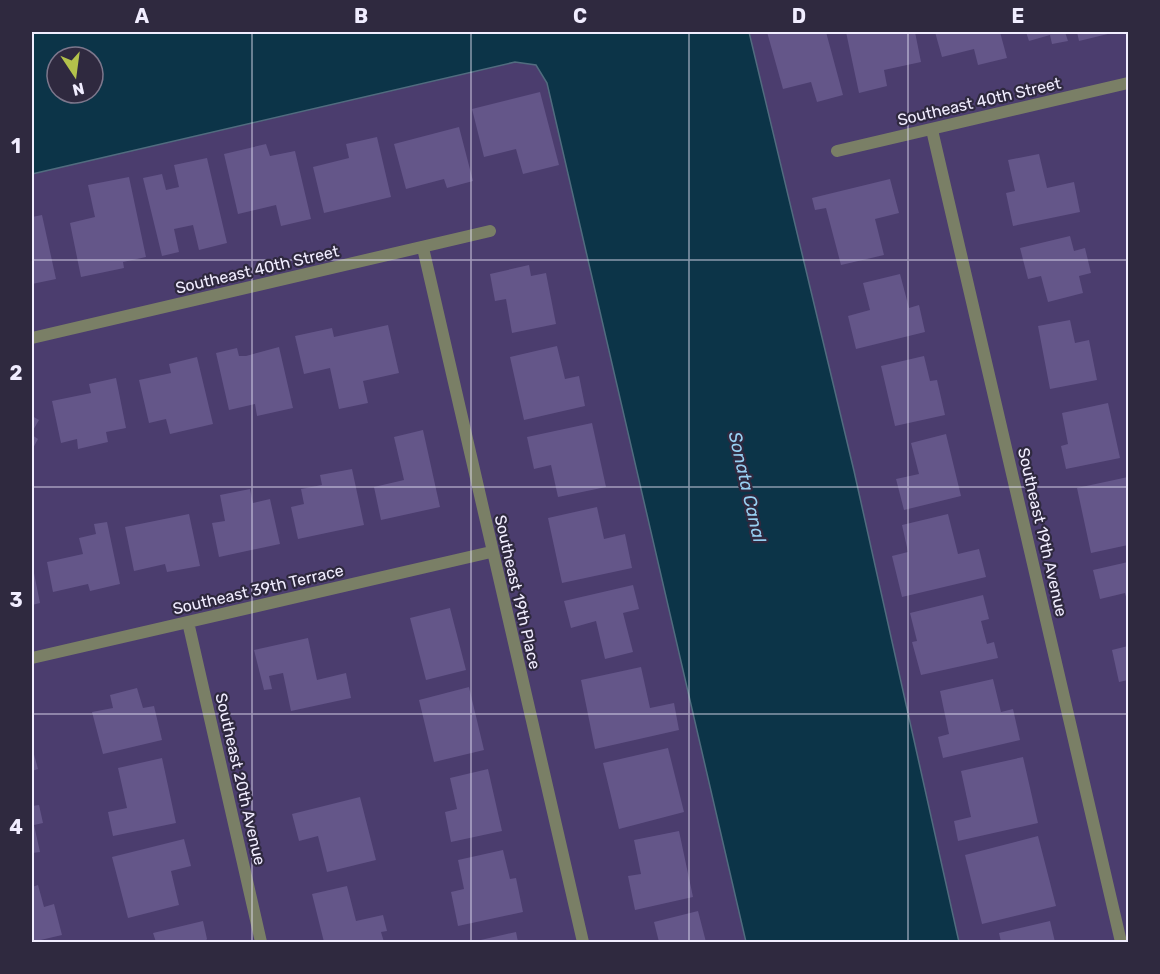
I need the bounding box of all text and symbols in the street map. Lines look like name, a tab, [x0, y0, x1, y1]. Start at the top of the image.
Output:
text: A	[135, 4, 150, 28]
text: B	[354, 4, 368, 28]
text: C	[573, 4, 587, 28]
text: D	[792, 4, 806, 28]
text: E	[1012, 4, 1024, 28]
north arrow	[45, 45, 105, 105]
street label: Southeast 40th Street	[896, 73, 1063, 130]
text: N	[71, 79, 86, 100]
text: 1	[11, 134, 21, 158]
street label: Southeast 40th Street	[174, 241, 341, 298]
text: 2	[10, 361, 23, 385]
water label: Sonata Canal	[724, 429, 771, 545]
street label: Southeast 19th Avenue	[1014, 446, 1071, 618]
street label: Southeast 19th Place	[490, 513, 545, 671]
street label: Southeast 39th Terrace	[171, 561, 345, 618]
text: 3	[9, 588, 23, 612]
street label: Southeast 20th Avenue	[211, 691, 270, 867]
text: 4	[9, 815, 23, 839]

